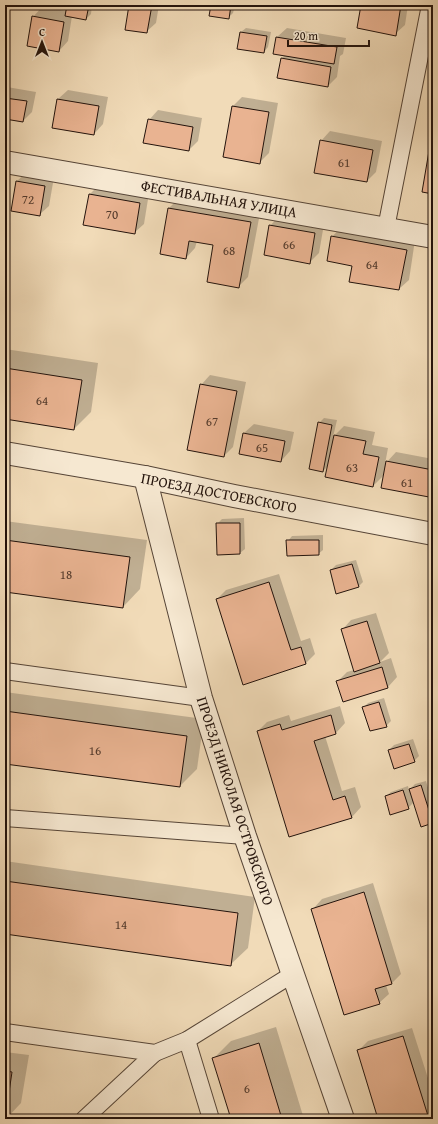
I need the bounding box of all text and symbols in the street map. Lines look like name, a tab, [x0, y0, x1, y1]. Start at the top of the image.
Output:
north arrow	[22, 22, 62, 62]
scale bar	[288, 22, 369, 48]
text: С	[39, 24, 45, 40]
text: 20 m	[294, 27, 318, 44]
house number: 61	[338, 153, 350, 172]
street label: ФЕСТИВАЛЬНАЯ УЛИЦА	[139, 174, 299, 223]
house number: 72	[22, 190, 34, 209]
house number: 70	[106, 205, 118, 224]
house number: 66	[283, 235, 295, 254]
house number: 68	[223, 241, 235, 260]
house number: 64	[366, 255, 378, 274]
house number: 64	[36, 391, 48, 410]
house number: 67	[206, 412, 218, 431]
house number: 65	[256, 438, 268, 457]
house number: 63	[346, 458, 358, 477]
street label: ПРОЕЗД ДОСТОЕВСКОГО	[139, 467, 299, 518]
house number: 61	[401, 473, 413, 492]
house number: 18	[60, 565, 72, 584]
street label: ПРОЕЗД НИКОЛАЯ ОСТРОВСКОГО	[192, 694, 279, 908]
house number: 16	[89, 741, 101, 760]
house number: 14	[115, 915, 127, 934]
house number: 6	[244, 1079, 250, 1098]

